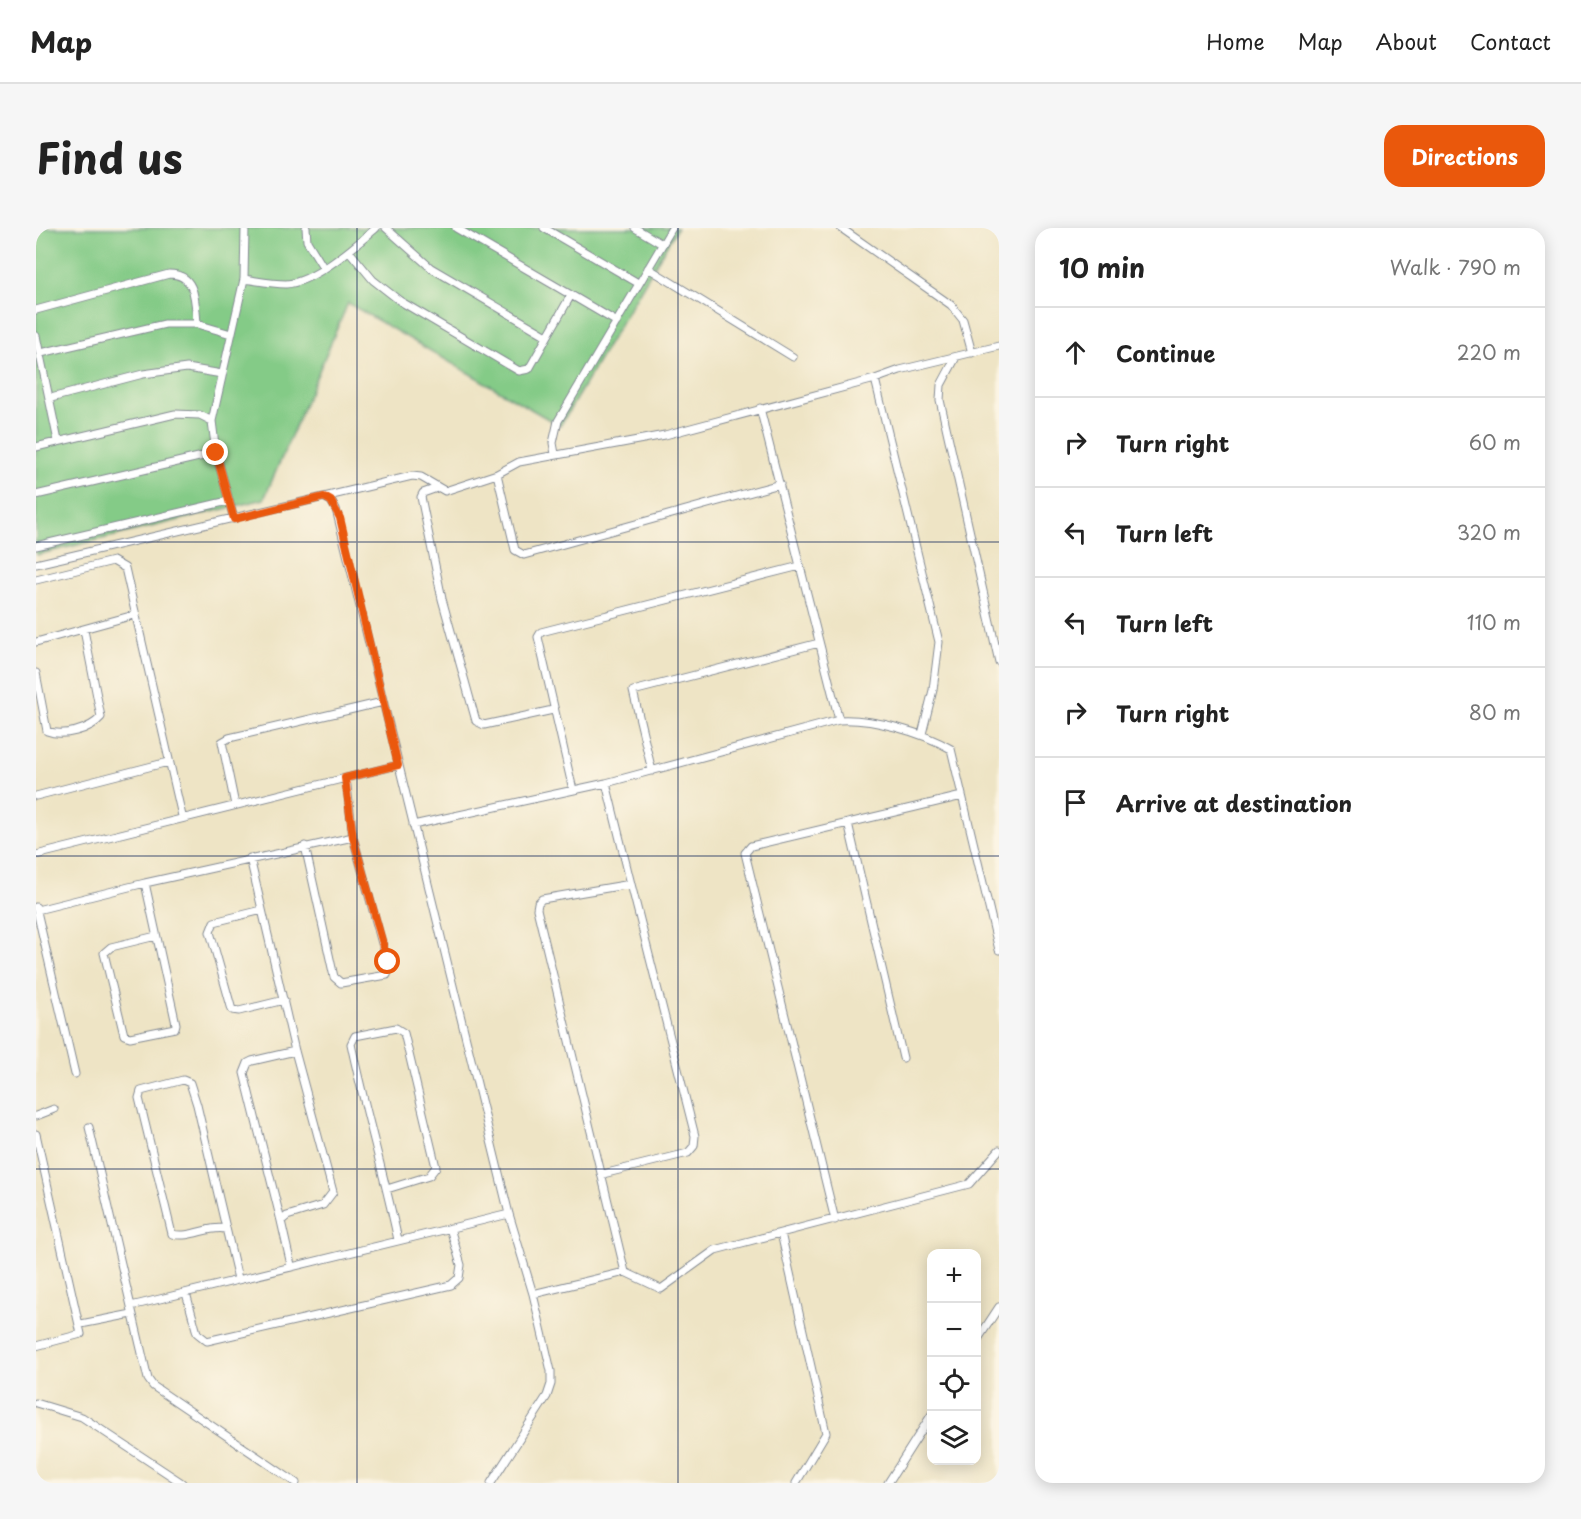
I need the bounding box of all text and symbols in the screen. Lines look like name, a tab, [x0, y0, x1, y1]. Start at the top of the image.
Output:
text: Map	[30, 20, 92, 63]
text: Home	[1206, 25, 1265, 57]
text: Map	[1298, 25, 1343, 57]
text: About	[1376, 25, 1437, 57]
text: Contact	[1470, 25, 1551, 57]
text: Find us	[36, 125, 183, 188]
button: Directions	[1384, 125, 1545, 187]
text: 10 min	[1059, 248, 1145, 287]
text: Walk · 790 m	[1390, 252, 1521, 282]
icon: ahead	[1059, 336, 1092, 369]
text: Continue	[1116, 336, 1215, 369]
text: 220 m	[1457, 337, 1521, 367]
icon: right	[1059, 426, 1092, 459]
text: Turn right	[1116, 426, 1229, 459]
text: 60 m	[1469, 427, 1521, 457]
route end	[202, 439, 228, 465]
icon: left	[1059, 516, 1092, 549]
text: Turn left	[1116, 516, 1213, 549]
text: 320 m	[1457, 517, 1521, 547]
icon: left	[1059, 606, 1092, 639]
text: Turn left	[1116, 606, 1213, 639]
text: 110 m	[1467, 607, 1521, 637]
icon: right	[1059, 696, 1092, 729]
text: Turn right	[1116, 696, 1229, 729]
text: 80 m	[1469, 697, 1521, 727]
icon: arrive	[1059, 786, 1092, 819]
text: Arrive at destination	[1116, 786, 1352, 819]
route start	[374, 948, 400, 974]
map controls	[927, 1249, 981, 1465]
button: +	[927, 1249, 981, 1303]
button: −	[927, 1303, 981, 1357]
button: locate	[927, 1357, 981, 1411]
button: layers	[927, 1411, 981, 1465]

